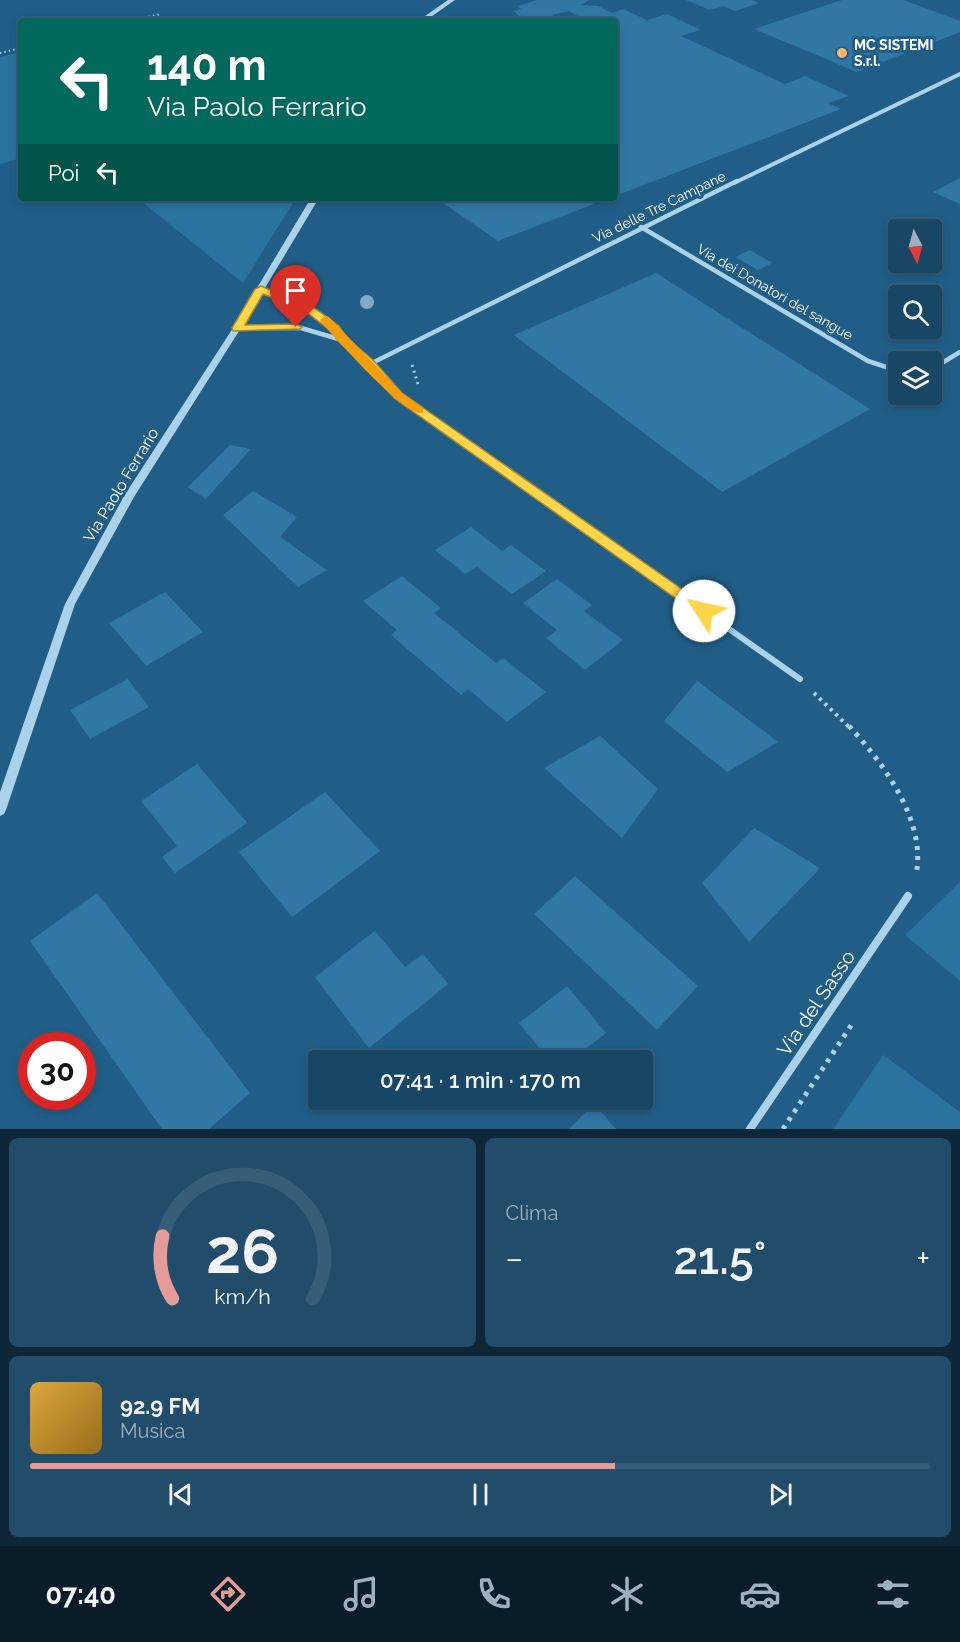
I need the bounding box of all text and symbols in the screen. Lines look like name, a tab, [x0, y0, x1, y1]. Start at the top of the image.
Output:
place label: MC SISTEMI S.r.l.	[854, 37, 933, 69]
text: 140 m	[147, 41, 267, 90]
icon: left	[48, 42, 126, 120]
marker: MC SISTEMI S.r.l.	[835, 46, 849, 60]
text: Via Paolo Ferrario	[147, 91, 366, 122]
icon: left	[91, 156, 124, 189]
text: Poi	[48, 160, 79, 186]
street label: Via delle Tre Campane	[590, 168, 728, 246]
north arrow	[888, 219, 942, 273]
map controls	[888, 219, 942, 405]
street label: Via dei Donatori del sangue	[694, 241, 856, 343]
pin	[270, 265, 321, 327]
icon: arrive	[279, 274, 312, 307]
button: search	[888, 285, 942, 339]
button: layers	[888, 351, 942, 405]
street label: Via Paolo Ferrario	[79, 424, 163, 546]
position arrow	[672, 579, 736, 643]
street label: Via del Sasso	[772, 946, 860, 1060]
speed limit sign: 30	[18, 1032, 96, 1110]
text: 07:41 · 1 min · 170 m	[380, 1067, 581, 1093]
text: Clima	[506, 1201, 558, 1225]
text: 26	[206, 1214, 279, 1288]
text: 21.5°	[673, 1232, 766, 1285]
text: −	[506, 1239, 523, 1278]
text: +	[916, 1239, 930, 1278]
text: km/h	[214, 1285, 271, 1310]
text: 92.9 FM	[120, 1393, 200, 1419]
text: Musica	[120, 1419, 185, 1443]
icon: previous	[164, 1478, 197, 1511]
icon: pause	[464, 1478, 497, 1511]
icon: next	[764, 1478, 797, 1511]
icon: directions	[207, 1573, 249, 1615]
icon: music	[340, 1573, 382, 1615]
icon: phone	[473, 1573, 515, 1615]
icon: climate	[606, 1573, 648, 1615]
icon: car	[739, 1573, 781, 1615]
icon: filters	[872, 1573, 914, 1615]
text: 07:40	[46, 1579, 116, 1610]

